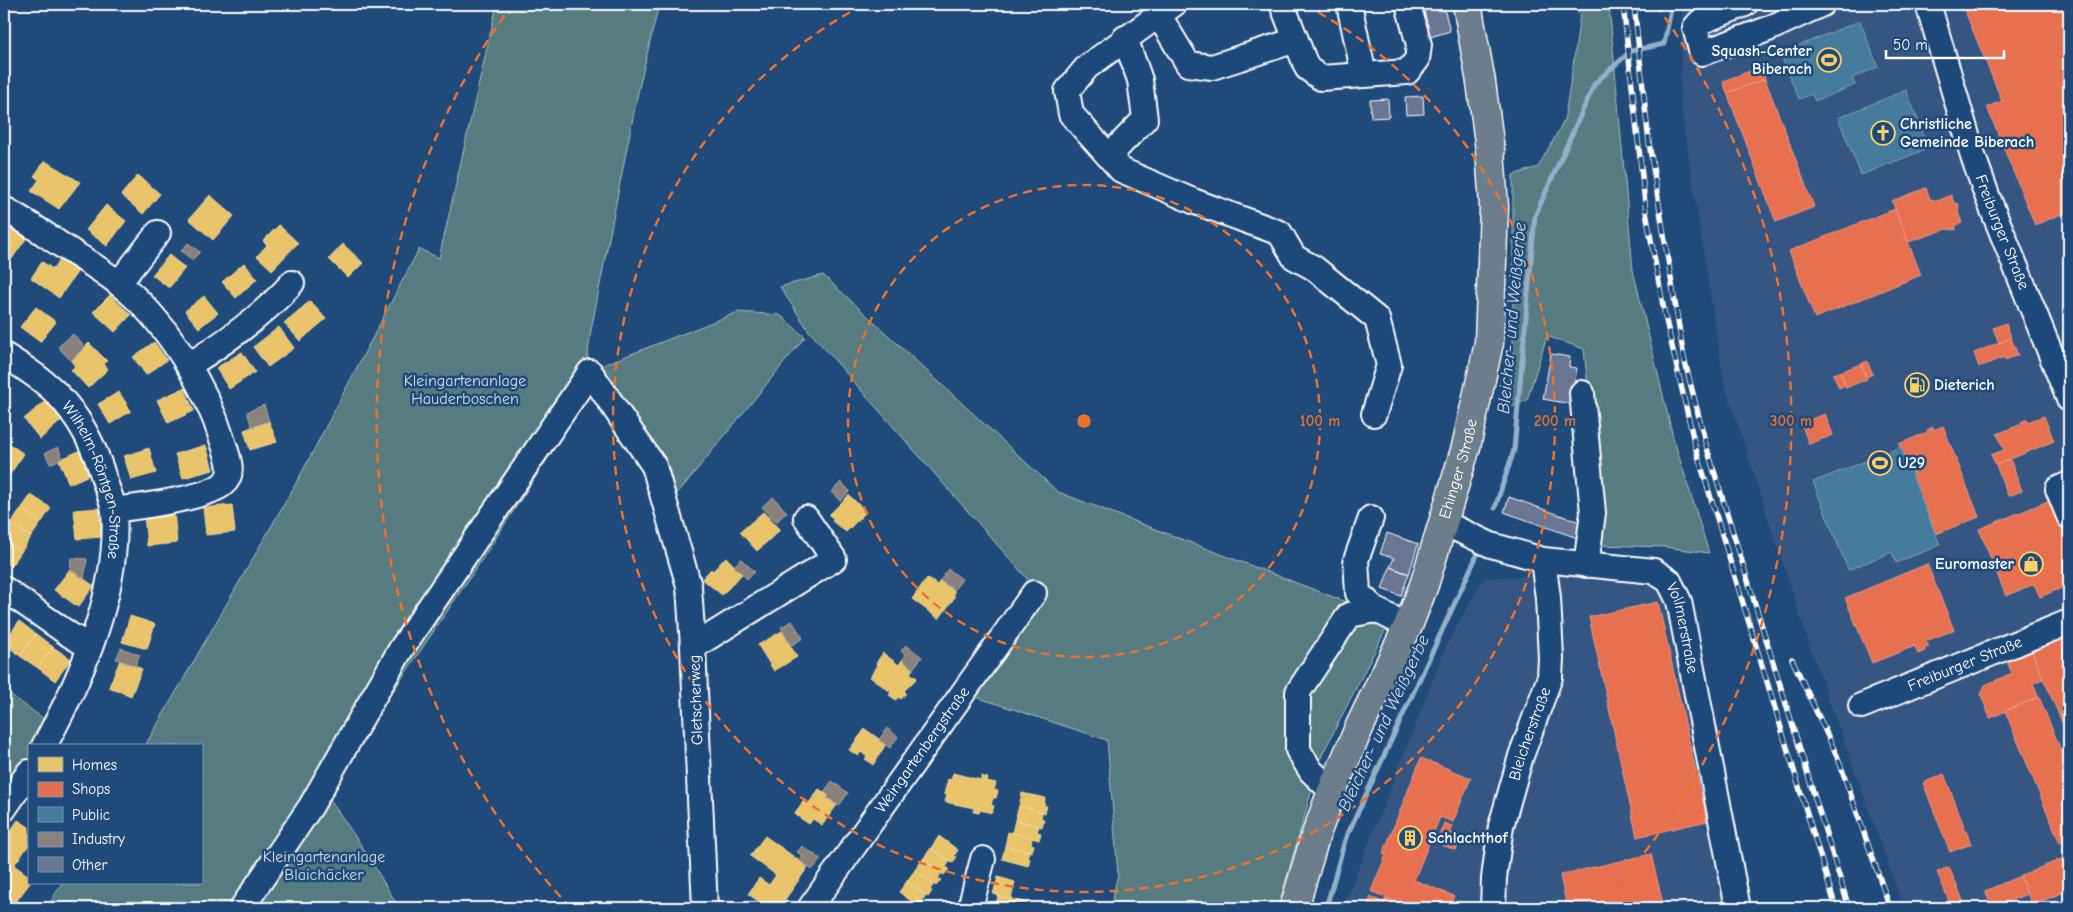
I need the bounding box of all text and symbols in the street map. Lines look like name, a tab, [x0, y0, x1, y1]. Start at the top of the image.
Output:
scale bar	[1886, 28, 2003, 60]
text: 50 m	[1893, 36, 1928, 54]
place label: Squash-Center Biberach	[1712, 42, 1813, 78]
sports icon: Squash-Center Biberach	[1816, 47, 1842, 73]
place label: Christliche Gemeinde Biberach	[1900, 115, 2034, 151]
church icon: Christliche Gemeinde Biberach	[1870, 120, 1896, 146]
street label: Freiburger Straße	[1971, 172, 2033, 292]
water label: Bleicher- und Weißgerbe	[1493, 221, 1531, 415]
park label: Kleingartenanlage Hauderboschen	[404, 372, 526, 408]
fuel station icon: Dieterich	[1904, 372, 1930, 398]
place label: Dieterich	[1934, 376, 1995, 394]
street label: Wilhelm-Röntgen-Straße	[58, 398, 124, 560]
centre of rings	[1075, 412, 1093, 430]
text: 100 m	[1300, 412, 1340, 430]
text: 200 m	[1534, 412, 1576, 430]
text: 300 m	[1770, 412, 1812, 430]
street label: Ehinger Straße	[1436, 417, 1481, 521]
sports icon: U29	[1867, 450, 1893, 476]
place label: U29	[1898, 454, 1925, 472]
shop icon: Euromaster	[2018, 551, 2044, 577]
place label: Euromaster	[1935, 555, 2015, 573]
street label: Vollmerstraße	[1662, 580, 1702, 675]
water label: Bleicher- und Weißgerbe	[1334, 631, 1434, 815]
street label: Freiburger Straße	[1905, 633, 2025, 695]
street label: Gletscherweg	[685, 654, 707, 746]
street label: Weingartenbergstraße	[872, 683, 973, 816]
street label: Bleicherstraße	[1505, 685, 1554, 783]
legend	[28, 744, 202, 884]
text: Homes	[72, 756, 117, 774]
text: Shops	[72, 780, 110, 798]
text: Public	[72, 806, 110, 824]
building icon: Schlachthof	[1397, 825, 1423, 851]
place label: Schlachthof	[1428, 829, 1508, 847]
text: Industry	[72, 830, 125, 848]
park label: Kleingartenanlage Blaichäcker	[263, 848, 385, 884]
text: Other	[72, 856, 107, 874]

